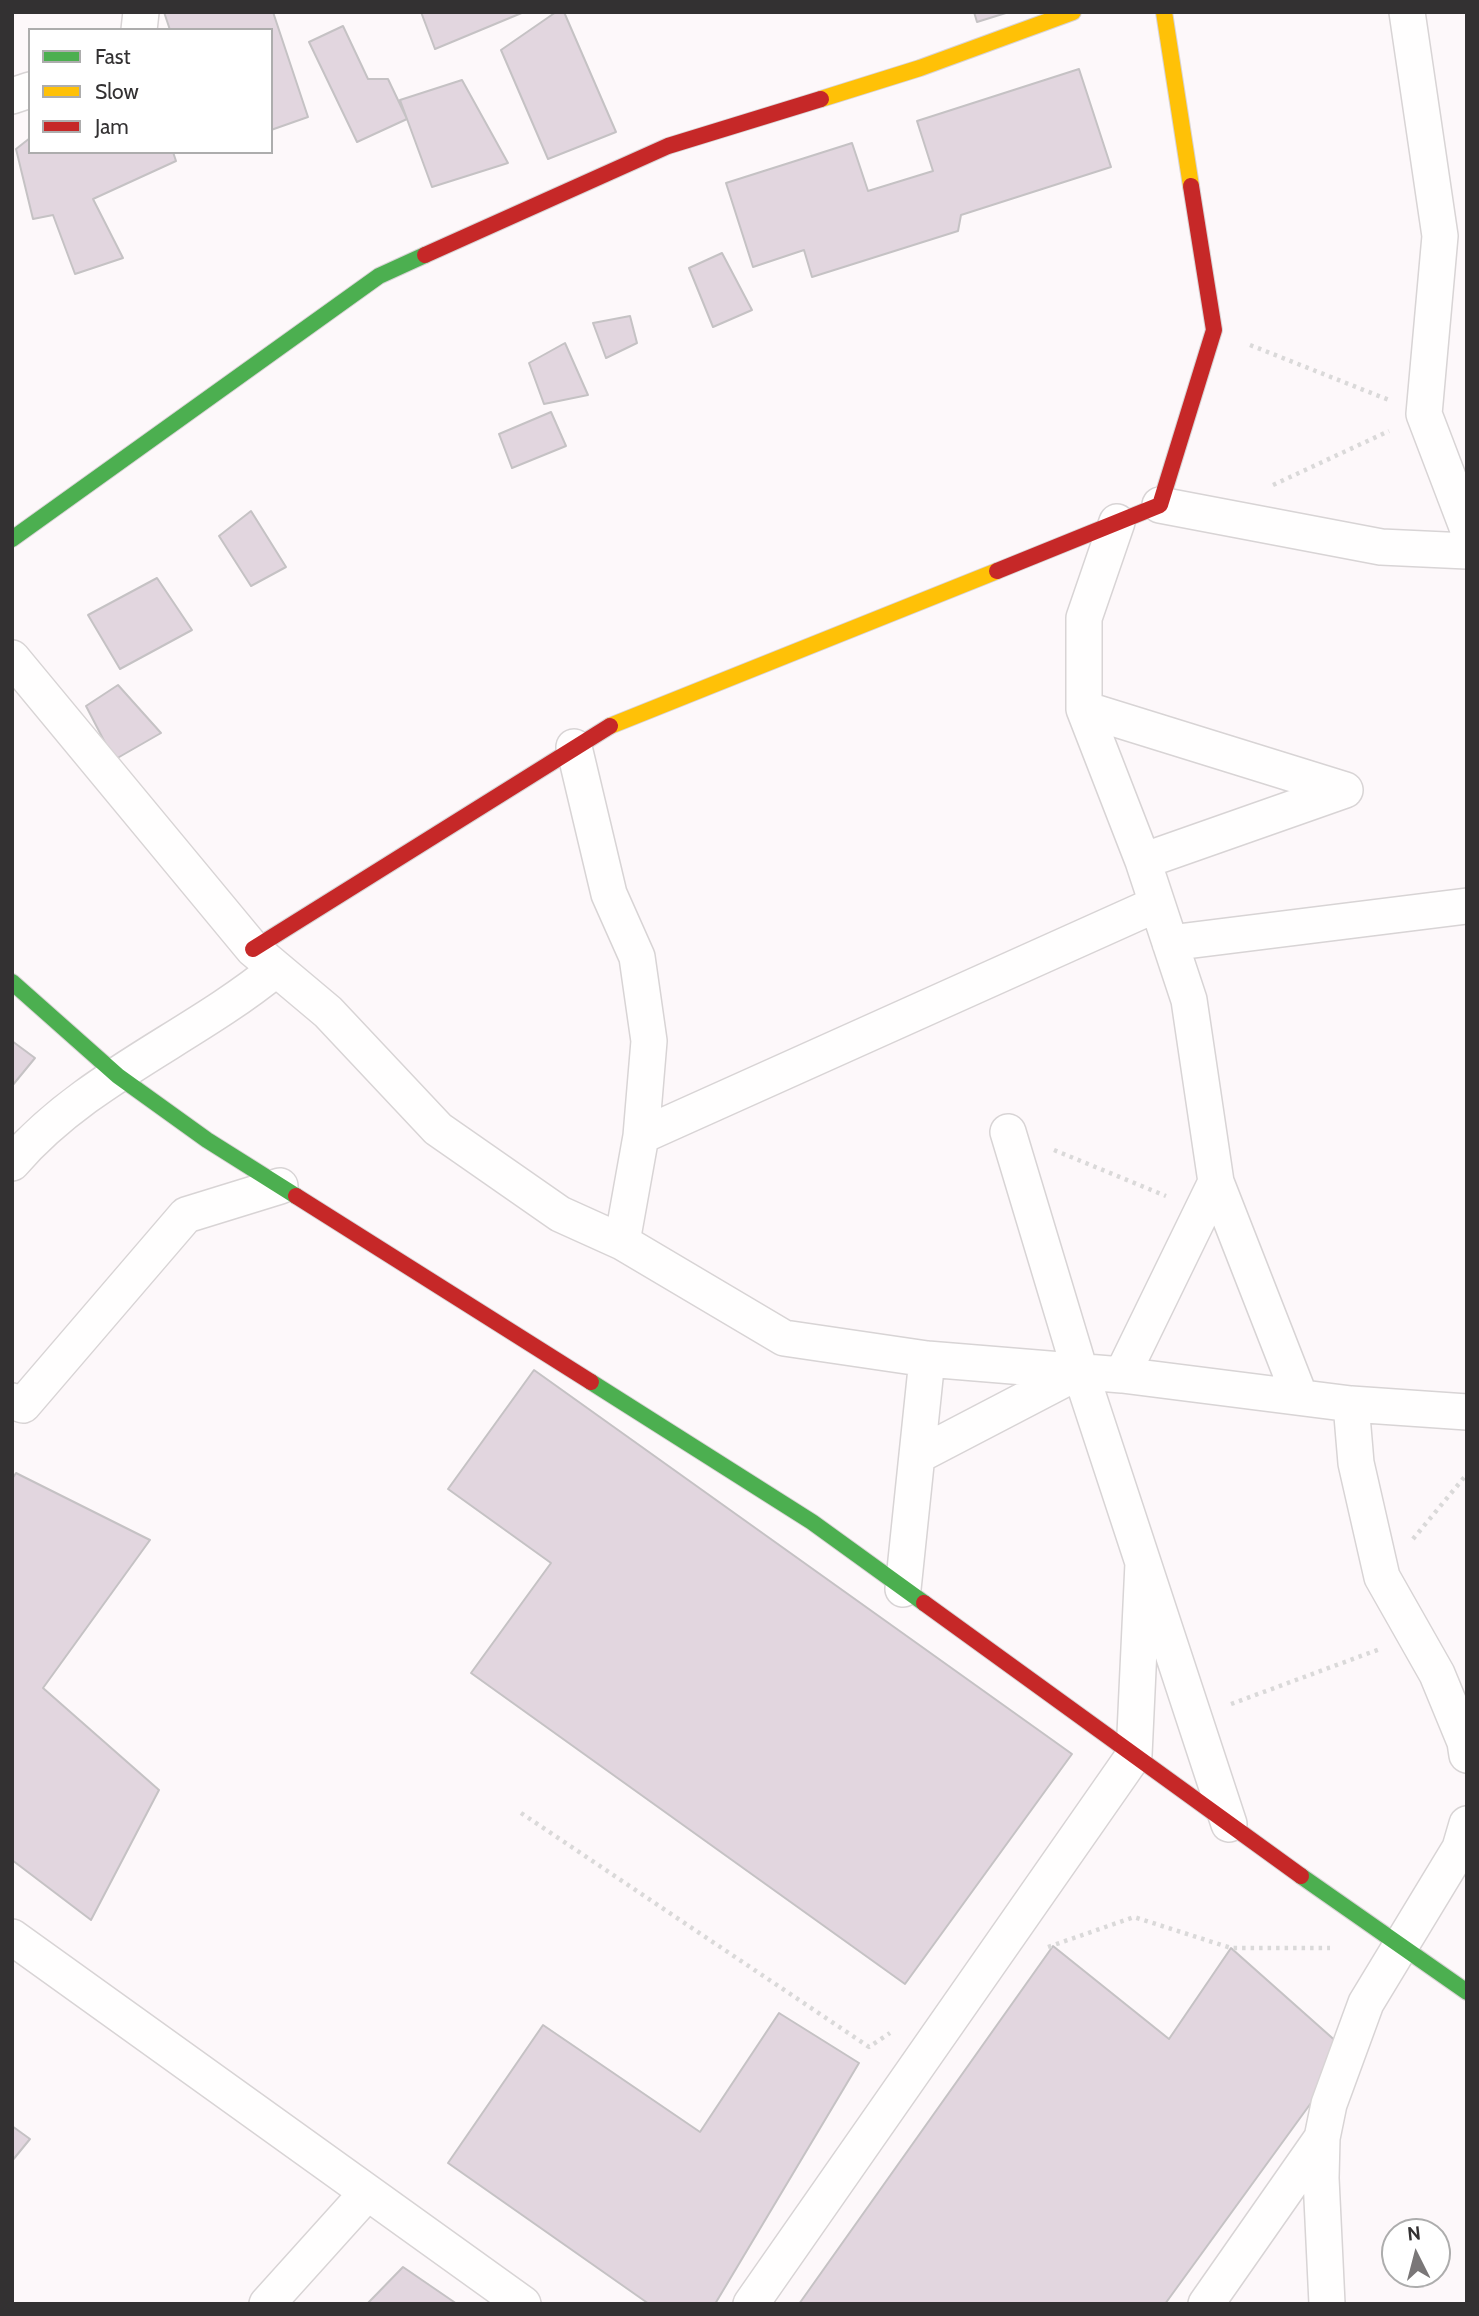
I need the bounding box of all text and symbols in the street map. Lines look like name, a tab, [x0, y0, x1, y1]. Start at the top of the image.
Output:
legend	[28, 28, 273, 154]
text: Fast	[95, 44, 131, 69]
text: Slow	[95, 79, 139, 104]
text: Jam	[95, 114, 129, 139]
north arrow	[1381, 2218, 1451, 2288]
text: N	[1406, 2221, 1422, 2246]

